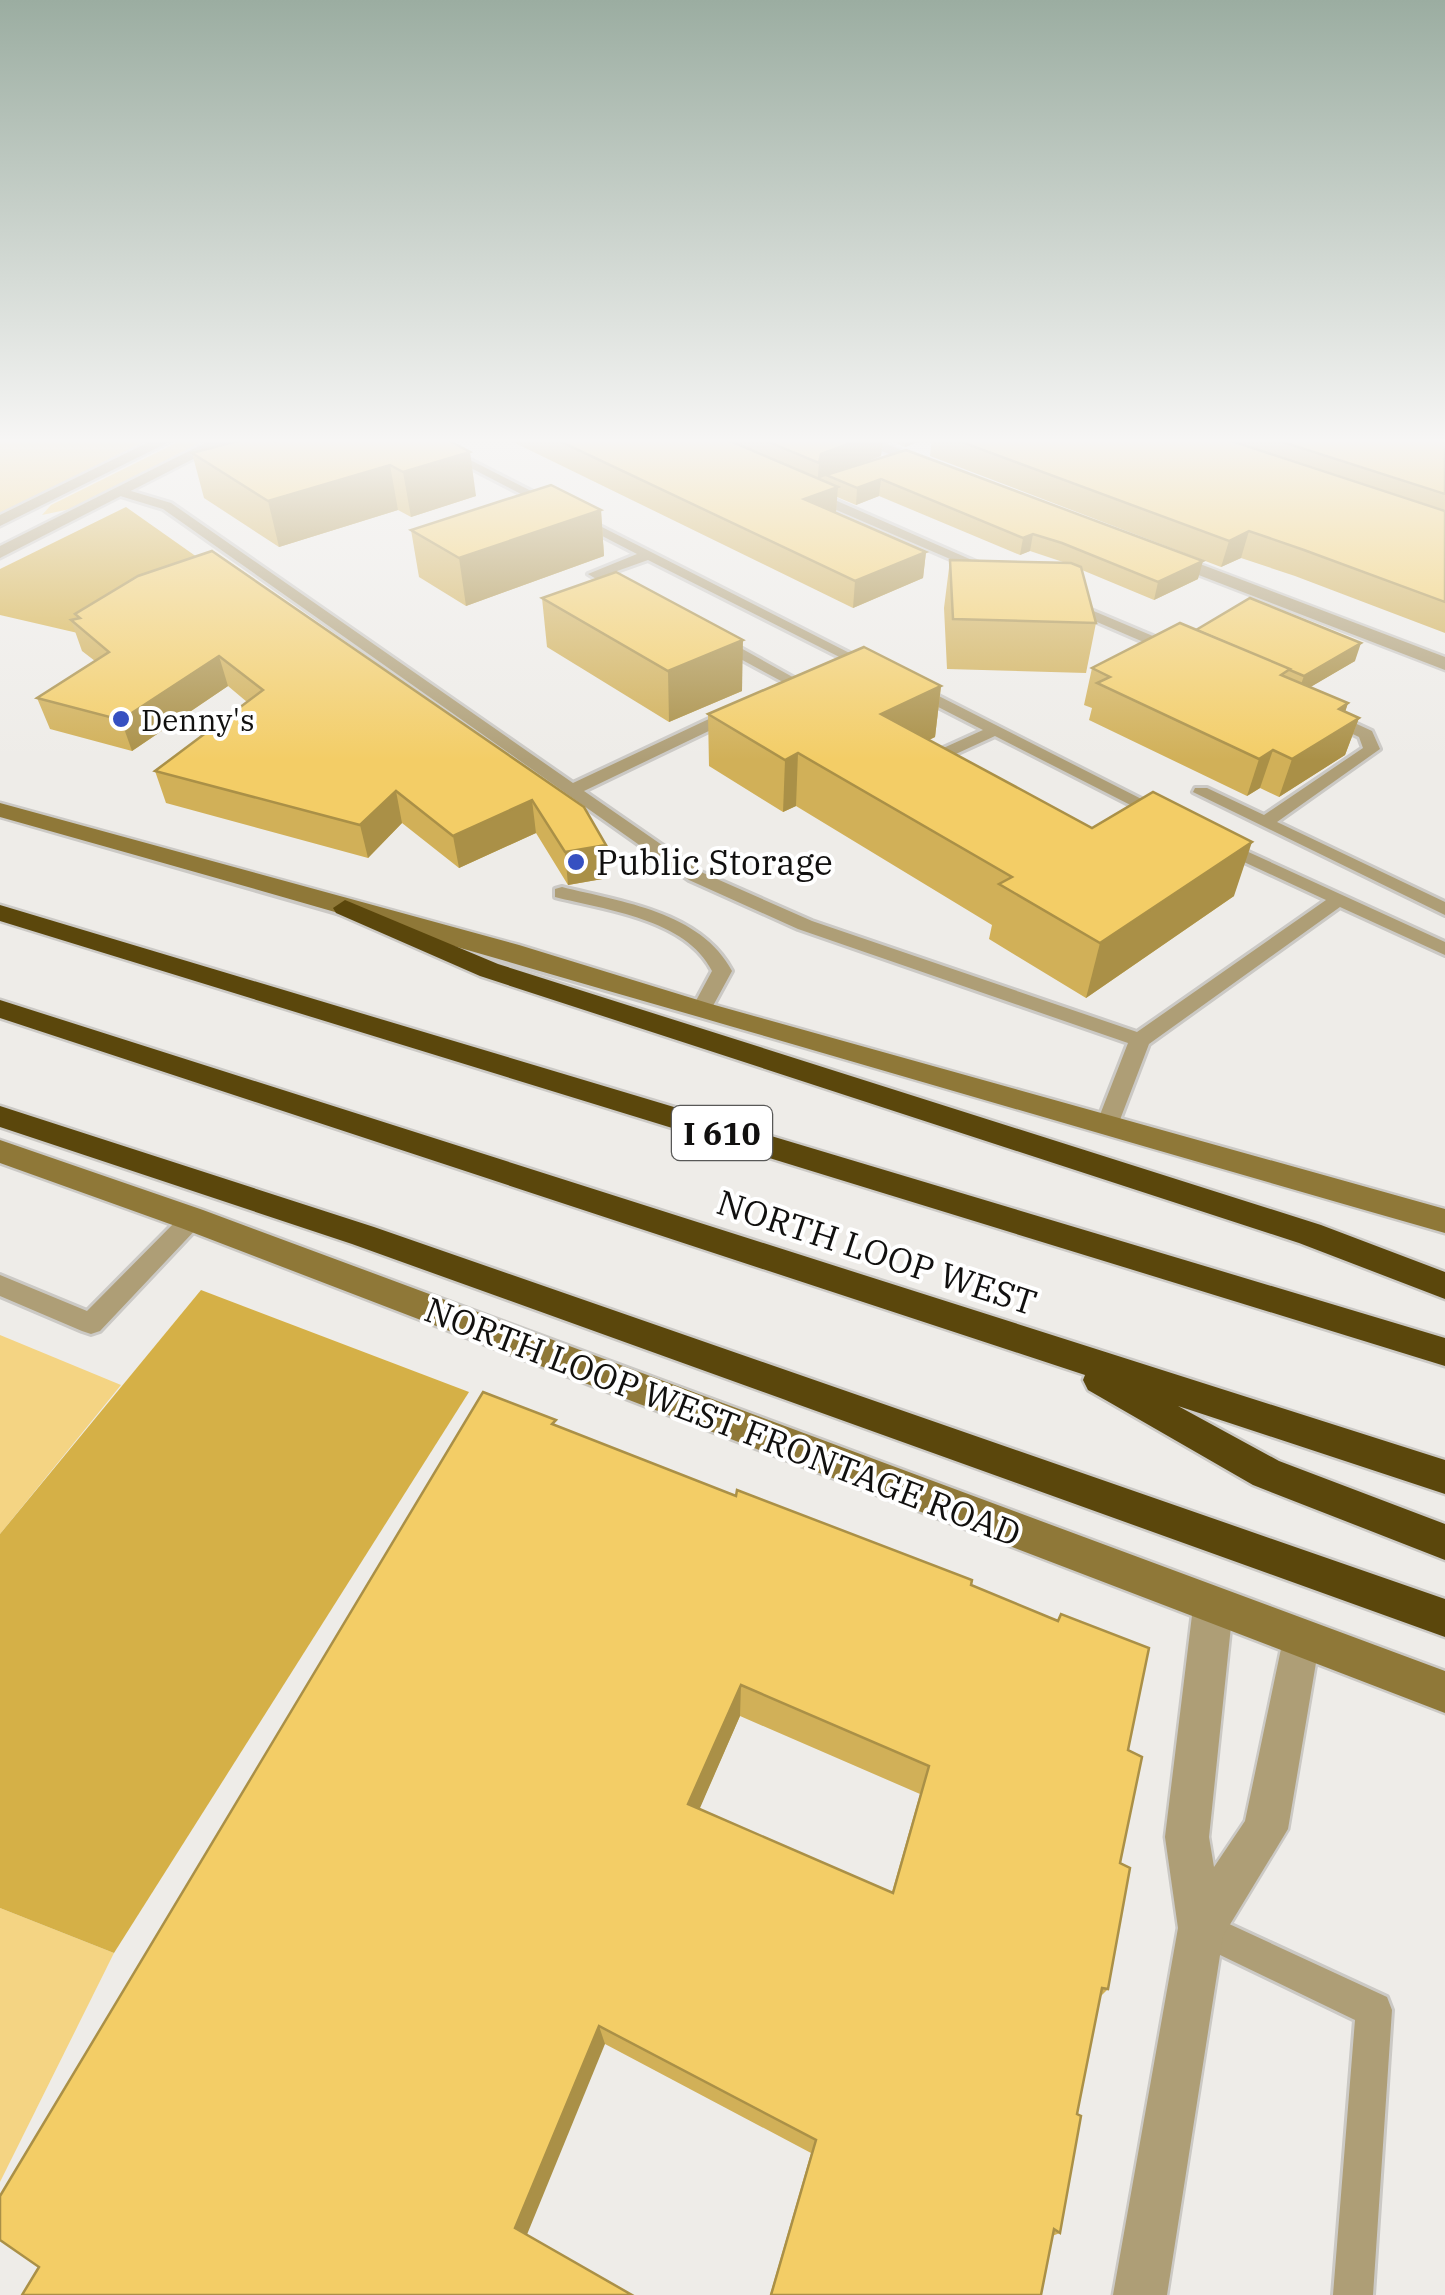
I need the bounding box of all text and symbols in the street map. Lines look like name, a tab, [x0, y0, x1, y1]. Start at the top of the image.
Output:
place label: Denny's	[141, 700, 255, 739]
marker: Denny's	[110, 708, 132, 730]
place label: Public Storage	[596, 839, 833, 885]
marker: Public Storage	[565, 851, 587, 873]
road number: I 610	[672, 1106, 772, 1160]
street label: NORTH LOOP WEST	[711, 1179, 1043, 1325]
street label: NORTH LOOP WEST FRONTAGE ROAD	[418, 1286, 1028, 1556]

